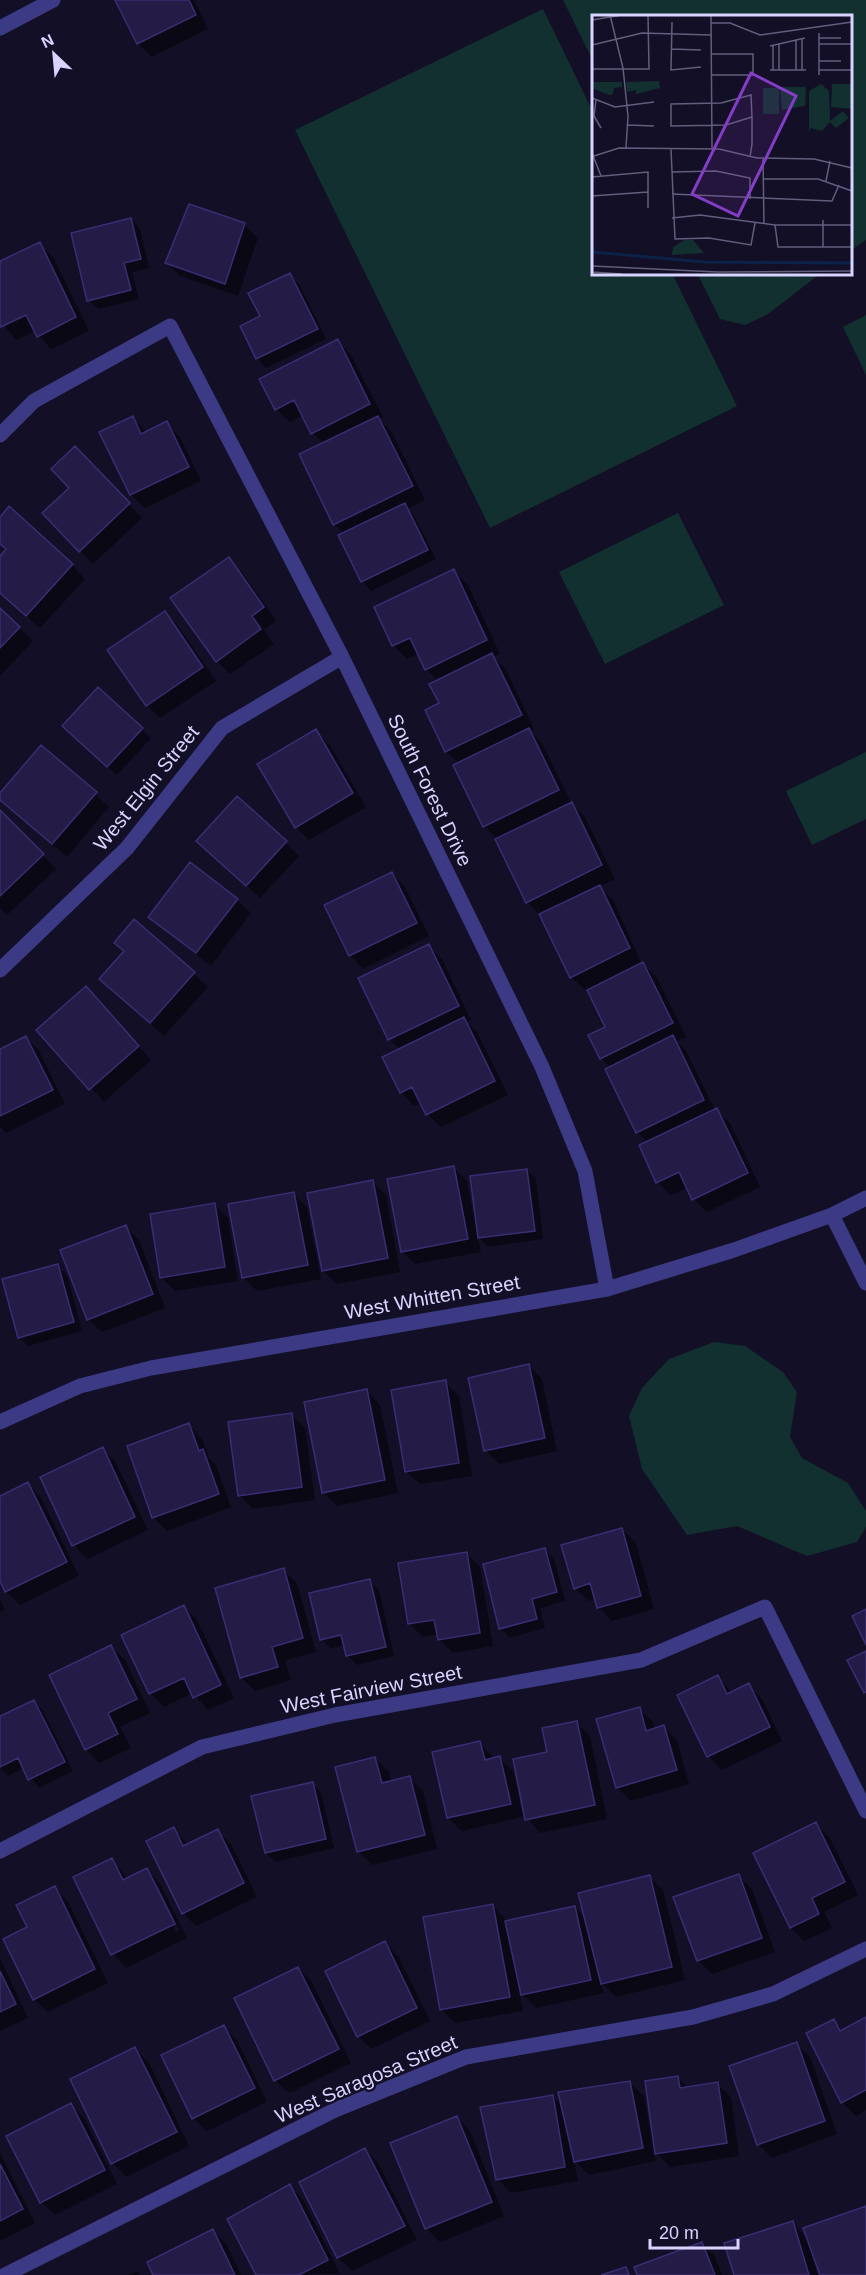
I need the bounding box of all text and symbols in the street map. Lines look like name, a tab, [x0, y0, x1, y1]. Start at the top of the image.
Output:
inset map	[592, 15, 851, 274]
north arrow	[24, 24, 84, 84]
text: N	[39, 31, 57, 51]
street label: South Forest Drive	[384, 710, 476, 870]
street label: West Elgin Street	[89, 721, 203, 855]
street label: West Whitten Street	[343, 1271, 522, 1323]
street label: West Fairview Street	[279, 1661, 464, 1717]
street label: West Saragosa Street	[272, 2031, 461, 2127]
scale bar	[650, 2212, 738, 2250]
text: 20 m	[659, 2223, 699, 2243]

